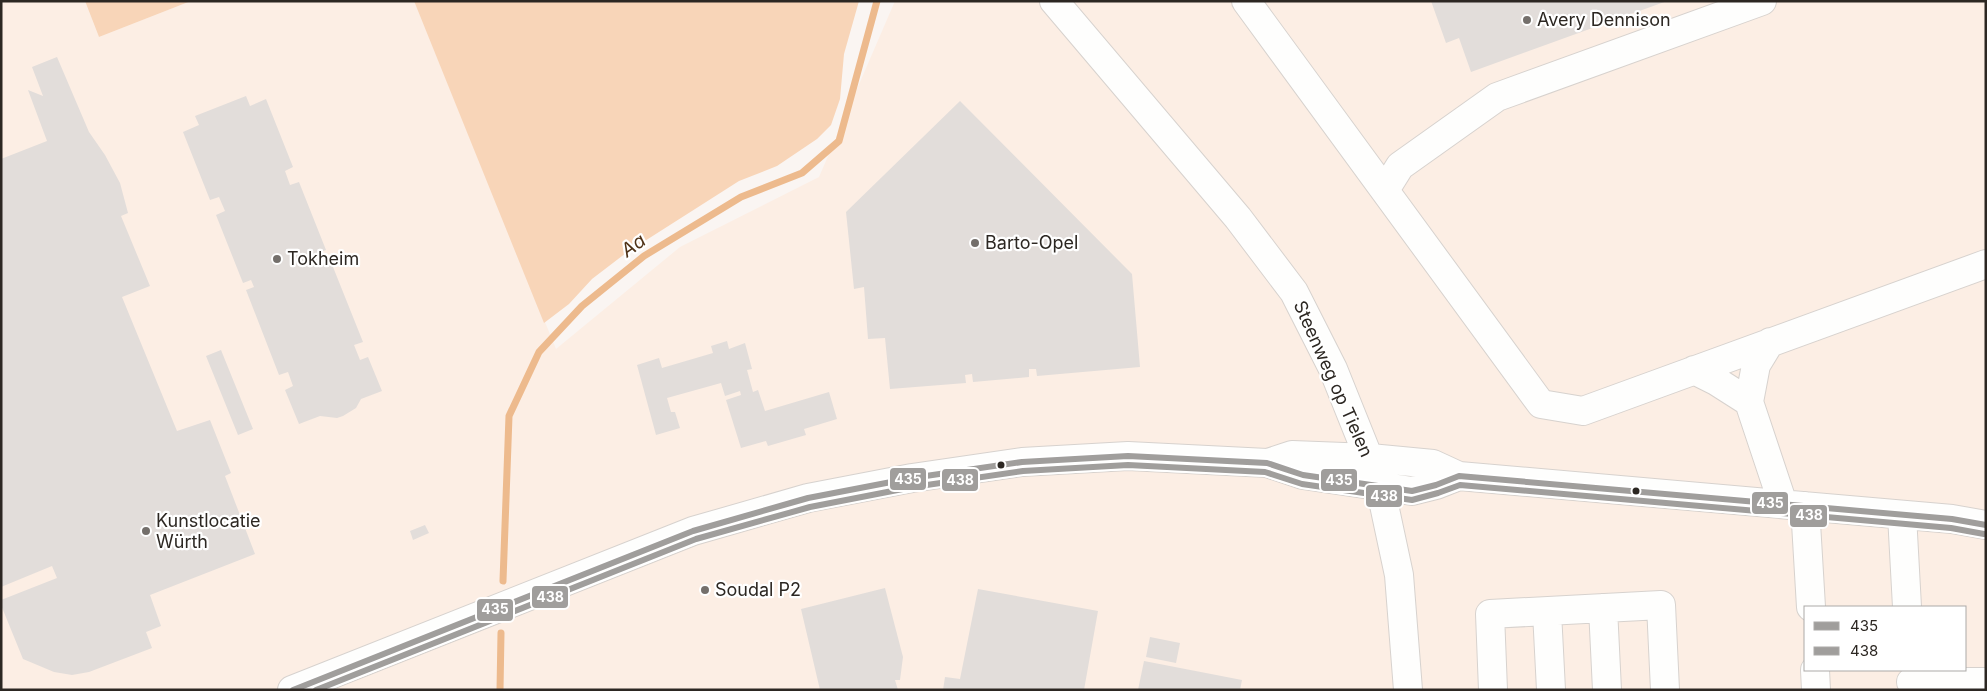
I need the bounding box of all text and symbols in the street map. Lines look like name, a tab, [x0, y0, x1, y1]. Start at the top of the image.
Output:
place label: Avery Dennison	[1537, 9, 1671, 30]
marker: Avery Dennison	[1521, 14, 1533, 26]
water label: Aa	[616, 229, 650, 263]
place label: Barto-Opel	[985, 232, 1078, 253]
marker: Barto-Opel	[969, 237, 981, 249]
place label: Tokheim	[287, 248, 359, 269]
marker: Tokheim	[271, 253, 283, 265]
street label: Steenweg op Tielen	[1290, 297, 1377, 460]
unlabelled marker	[996, 460, 1006, 470]
line badge: 435	[889, 467, 927, 491]
line badge: 438	[941, 468, 979, 492]
line badge: 435	[1320, 468, 1358, 492]
text: 435	[894, 470, 922, 487]
text: 438	[946, 471, 974, 488]
text: 435	[1325, 471, 1353, 488]
line badge: 438	[1365, 484, 1403, 508]
unlabelled marker	[1631, 486, 1641, 496]
text: 438	[1370, 487, 1398, 504]
line badge: 435	[1751, 491, 1789, 515]
text: 435	[1756, 494, 1784, 511]
line badge: 438	[1789, 504, 1828, 528]
text: 438	[1795, 506, 1823, 523]
place label: Kunstlocatie Würth	[156, 510, 261, 552]
marker: Kunstlocatie Würth	[140, 525, 152, 537]
place label: Soudal P2	[715, 579, 801, 600]
marker: Soudal P2	[699, 584, 711, 596]
line badge: 438	[531, 585, 569, 609]
text: 438	[536, 588, 564, 605]
line badge: 435	[476, 598, 514, 622]
text: 435	[481, 600, 509, 617]
legend	[1804, 606, 1967, 671]
text: 435	[1850, 616, 1878, 635]
text: 438	[1850, 641, 1878, 660]

